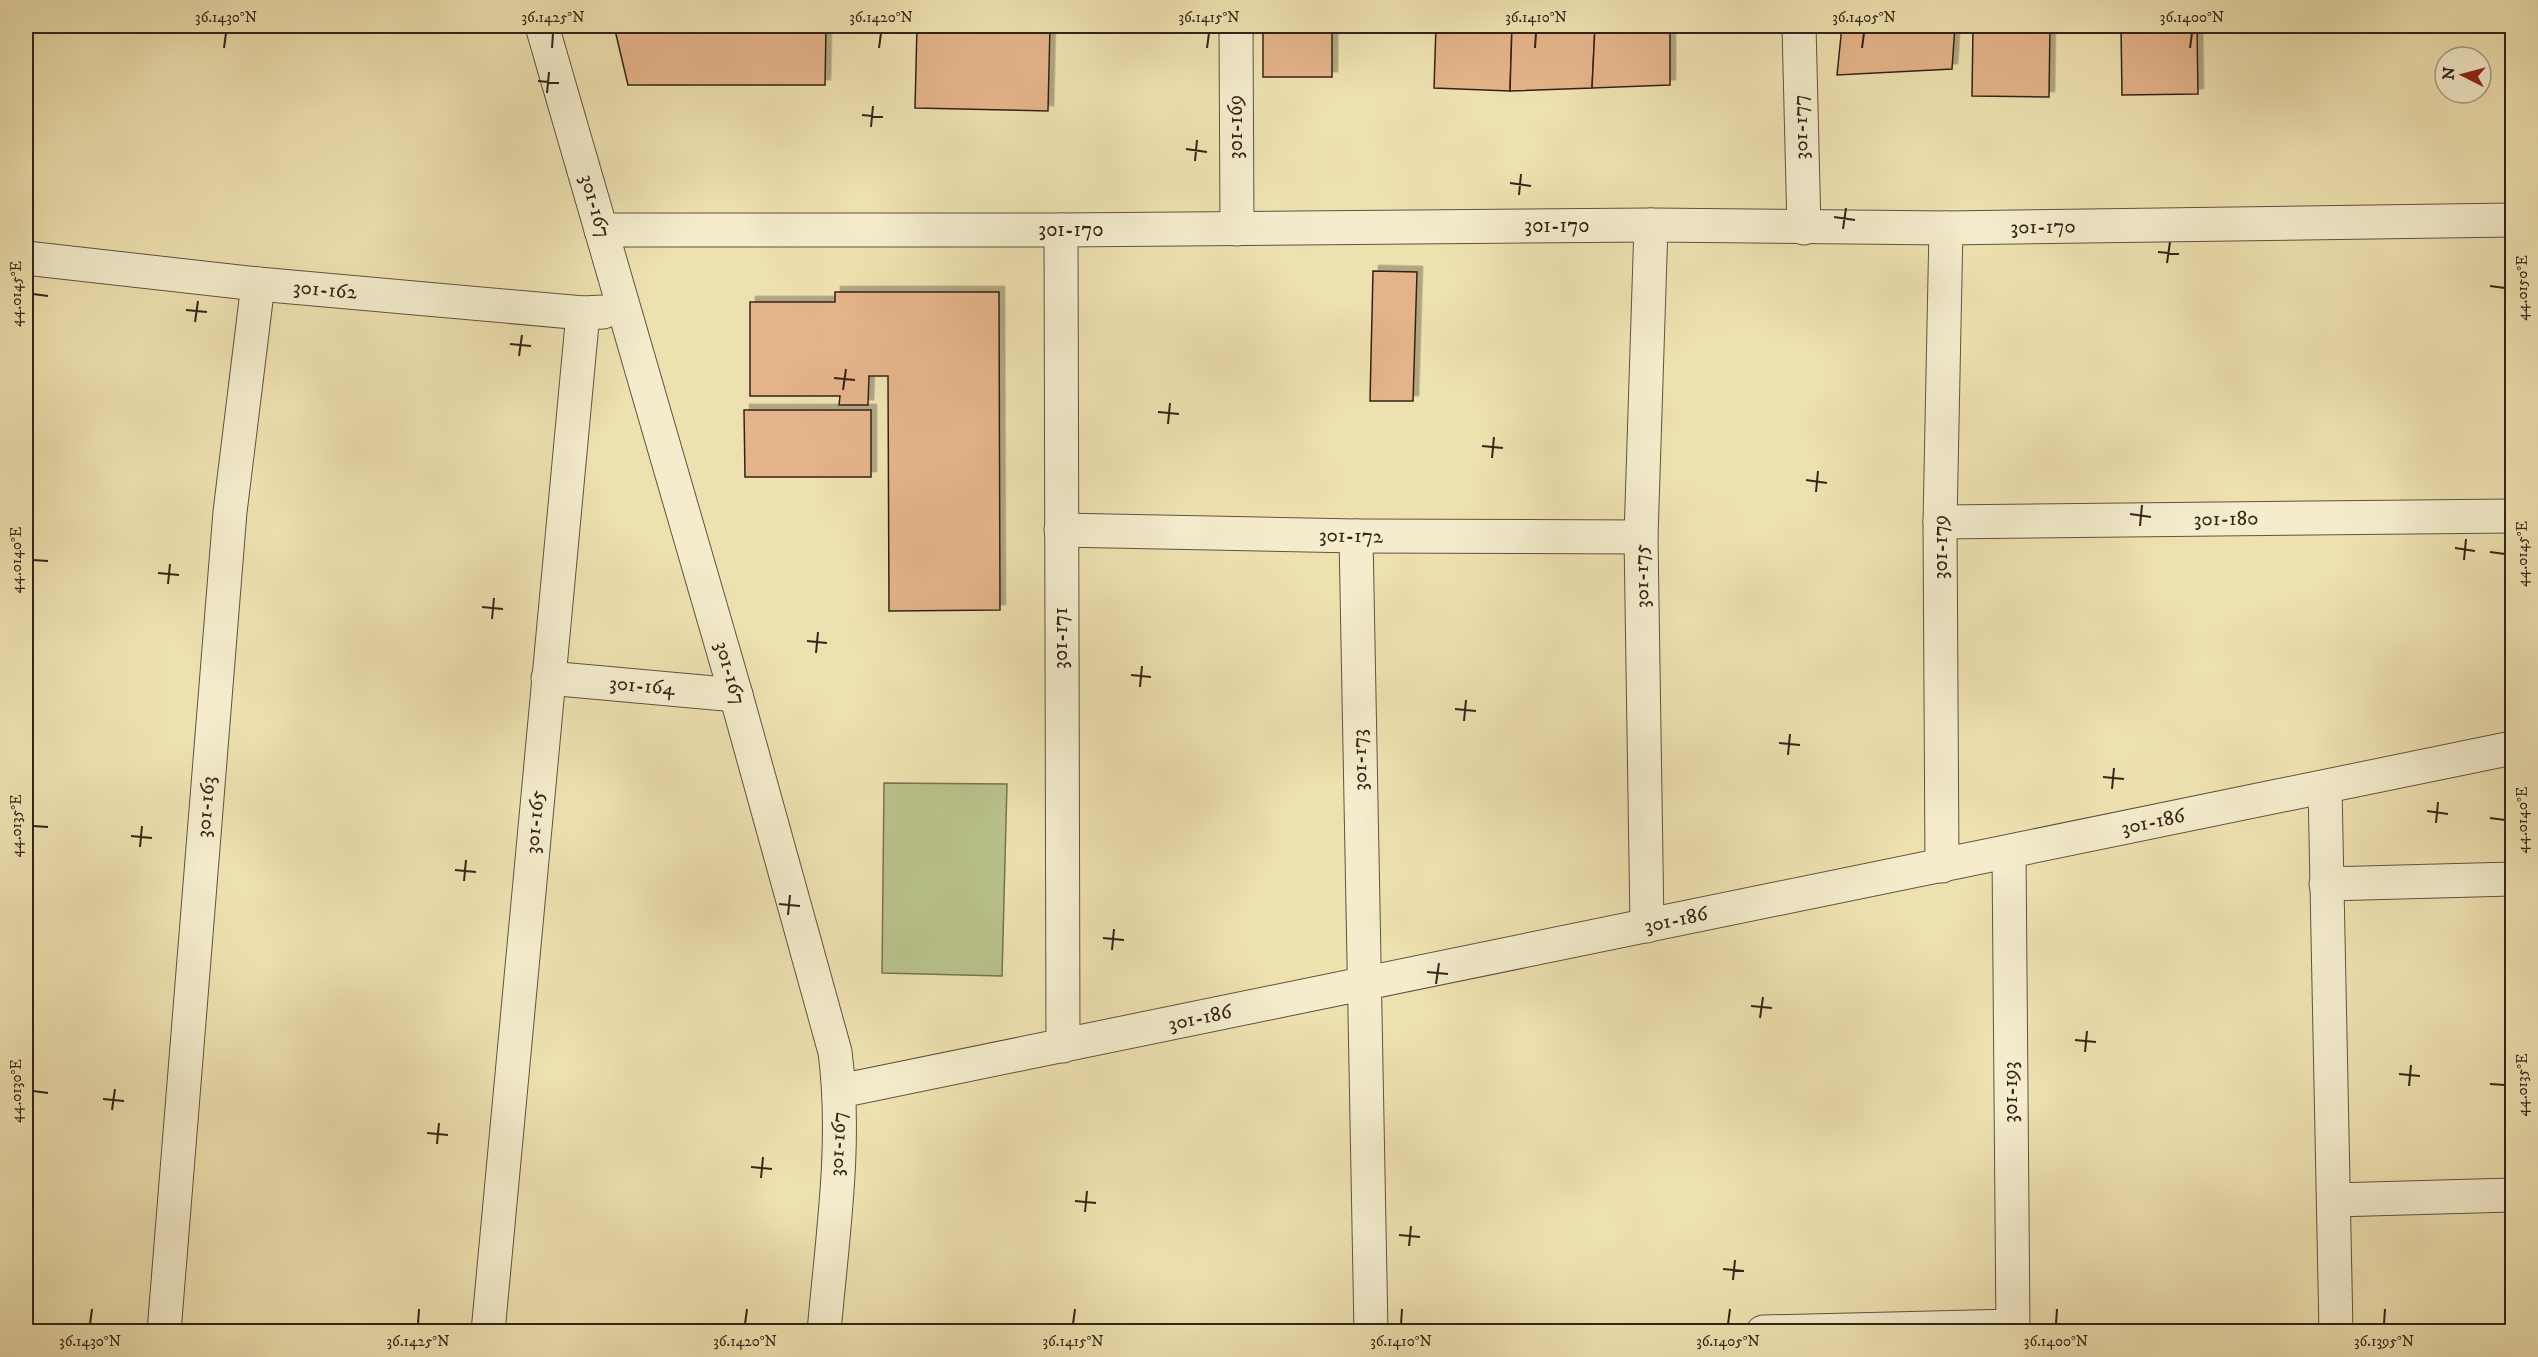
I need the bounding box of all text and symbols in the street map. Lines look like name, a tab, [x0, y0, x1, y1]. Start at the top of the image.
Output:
text: 36.1430°N	[195, 8, 257, 27]
text: 36.1425°N	[522, 8, 584, 27]
text: 36.1420°N	[849, 8, 913, 27]
text: 36.1415°N	[1178, 8, 1240, 27]
text: 36.1410°N	[1505, 8, 1567, 27]
text: 36.1405°N	[1832, 8, 1896, 27]
text: 36.1400°N	[2160, 8, 2224, 27]
north arrow	[2433, 45, 2493, 105]
text: N	[2438, 66, 2460, 81]
street label: 301-177	[1787, 94, 1815, 160]
street label: 301-169	[1223, 95, 1249, 159]
street label: 301-167	[574, 171, 616, 241]
street label: 301-170	[1524, 213, 1590, 239]
street label: 301-170	[2010, 213, 2076, 241]
street label: 301-170	[1038, 217, 1104, 243]
text: 44.0150°E	[2513, 255, 2532, 321]
text: 44.0145°E	[7, 261, 26, 327]
street label: 301-162	[292, 274, 359, 306]
street label: 301-180	[2193, 505, 2259, 533]
street label: 301-179	[1928, 515, 1954, 579]
text: 44.0145°E	[2513, 521, 2532, 587]
street label: 301-172	[1319, 522, 1384, 550]
text: 44.0140°E	[7, 526, 26, 593]
street label: 301-175	[1628, 544, 1656, 608]
street label: 301-171	[1048, 607, 1074, 669]
street label: 301-167	[709, 638, 751, 708]
street label: 301-164	[608, 670, 677, 702]
street label: 301-173	[1346, 729, 1374, 791]
street label: 301-163	[190, 775, 222, 839]
text: 44.0140°E	[2513, 786, 2532, 853]
street label: 301-165	[519, 789, 551, 855]
text: 44.0135°E	[7, 794, 26, 858]
street label: 301-186	[2119, 802, 2188, 841]
street label: 301-186	[1642, 900, 1711, 939]
street label: 301-186	[1166, 998, 1235, 1037]
text: 44.0135°E	[2513, 1053, 2532, 1117]
text: 44.0130°E	[7, 1059, 26, 1123]
street label: 301-193	[1998, 1061, 2024, 1123]
street label: 301-167	[823, 1111, 853, 1177]
text: 36.1430°N	[59, 1332, 121, 1351]
text: 36.1425°N	[387, 1332, 449, 1351]
text: 36.1420°N	[713, 1332, 777, 1351]
text: 36.1415°N	[1042, 1332, 1104, 1351]
text: 36.1410°N	[1370, 1332, 1432, 1351]
text: 36.1405°N	[1696, 1332, 1760, 1351]
text: 36.1400°N	[2024, 1332, 2088, 1351]
text: 36.1395°N	[2354, 1332, 2414, 1351]

